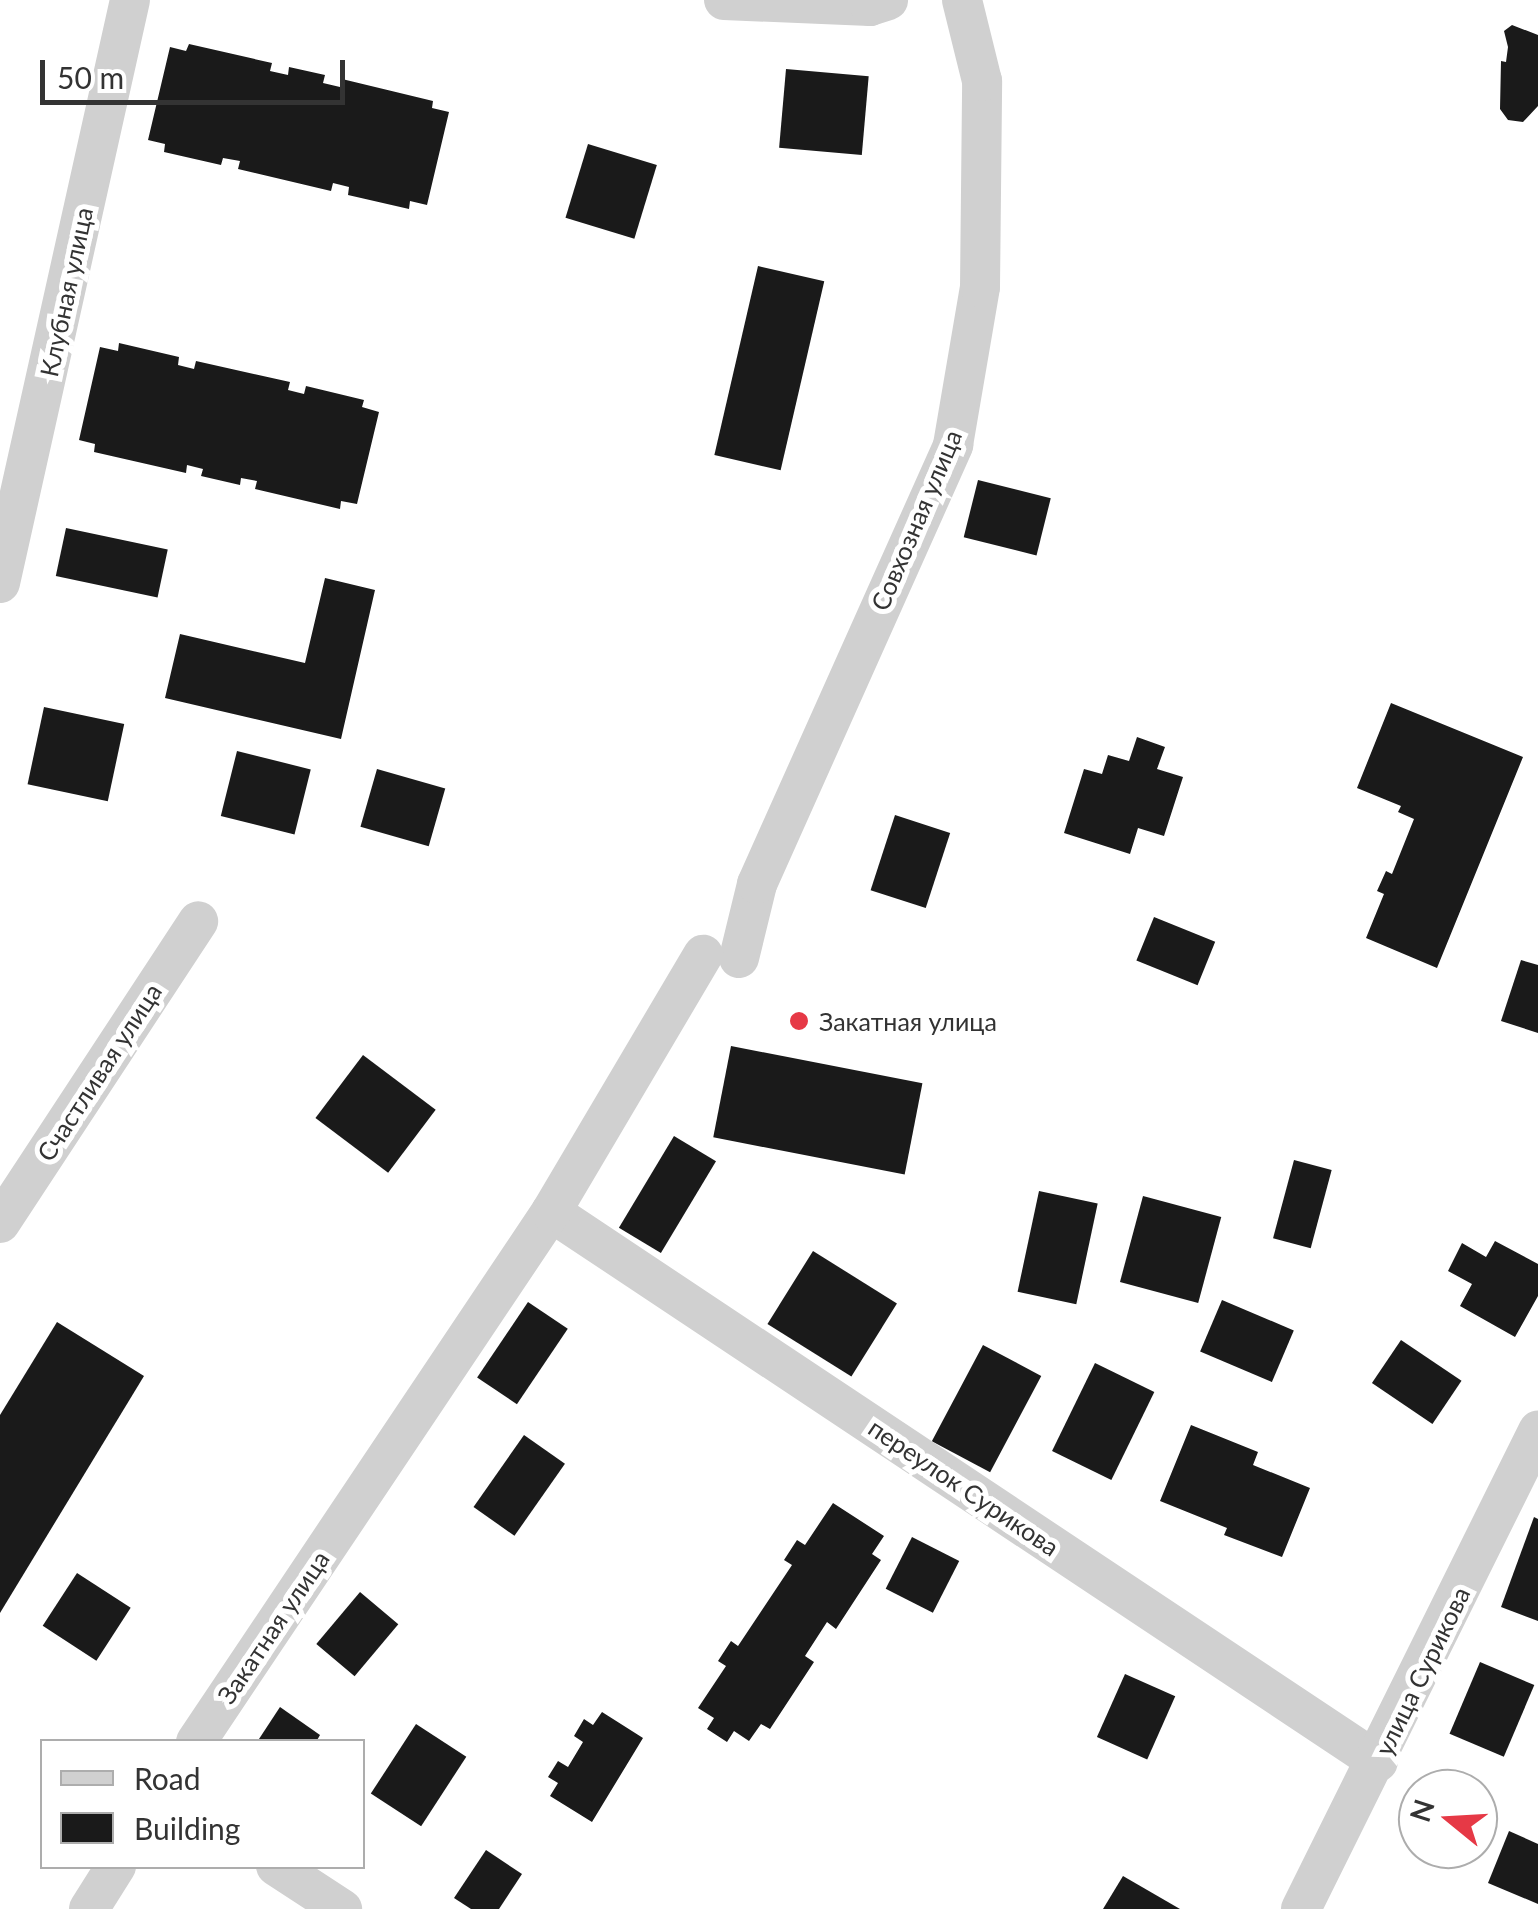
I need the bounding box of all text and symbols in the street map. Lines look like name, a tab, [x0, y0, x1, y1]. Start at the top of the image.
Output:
scale bar	[45, 40, 350, 102]
text: 50 m	[57, 59, 124, 95]
street label: Клубная улица	[33, 205, 99, 379]
street label: Совхозная улица	[864, 425, 968, 615]
street label: Счастливая улица	[30, 978, 168, 1166]
place label: Закатная улица	[819, 1006, 997, 1036]
marker: Закатная улица	[788, 1010, 810, 1032]
street label: переулок Сурикова	[863, 1412, 1065, 1562]
street label: Закатная улица	[211, 1545, 335, 1709]
street label: улица Сурикова	[1368, 1582, 1476, 1760]
legend	[40, 1739, 365, 1869]
text: Road	[134, 1760, 201, 1796]
north arrow	[1398, 1769, 1498, 1869]
text: N	[1402, 1795, 1441, 1826]
text: Building	[134, 1810, 240, 1846]

